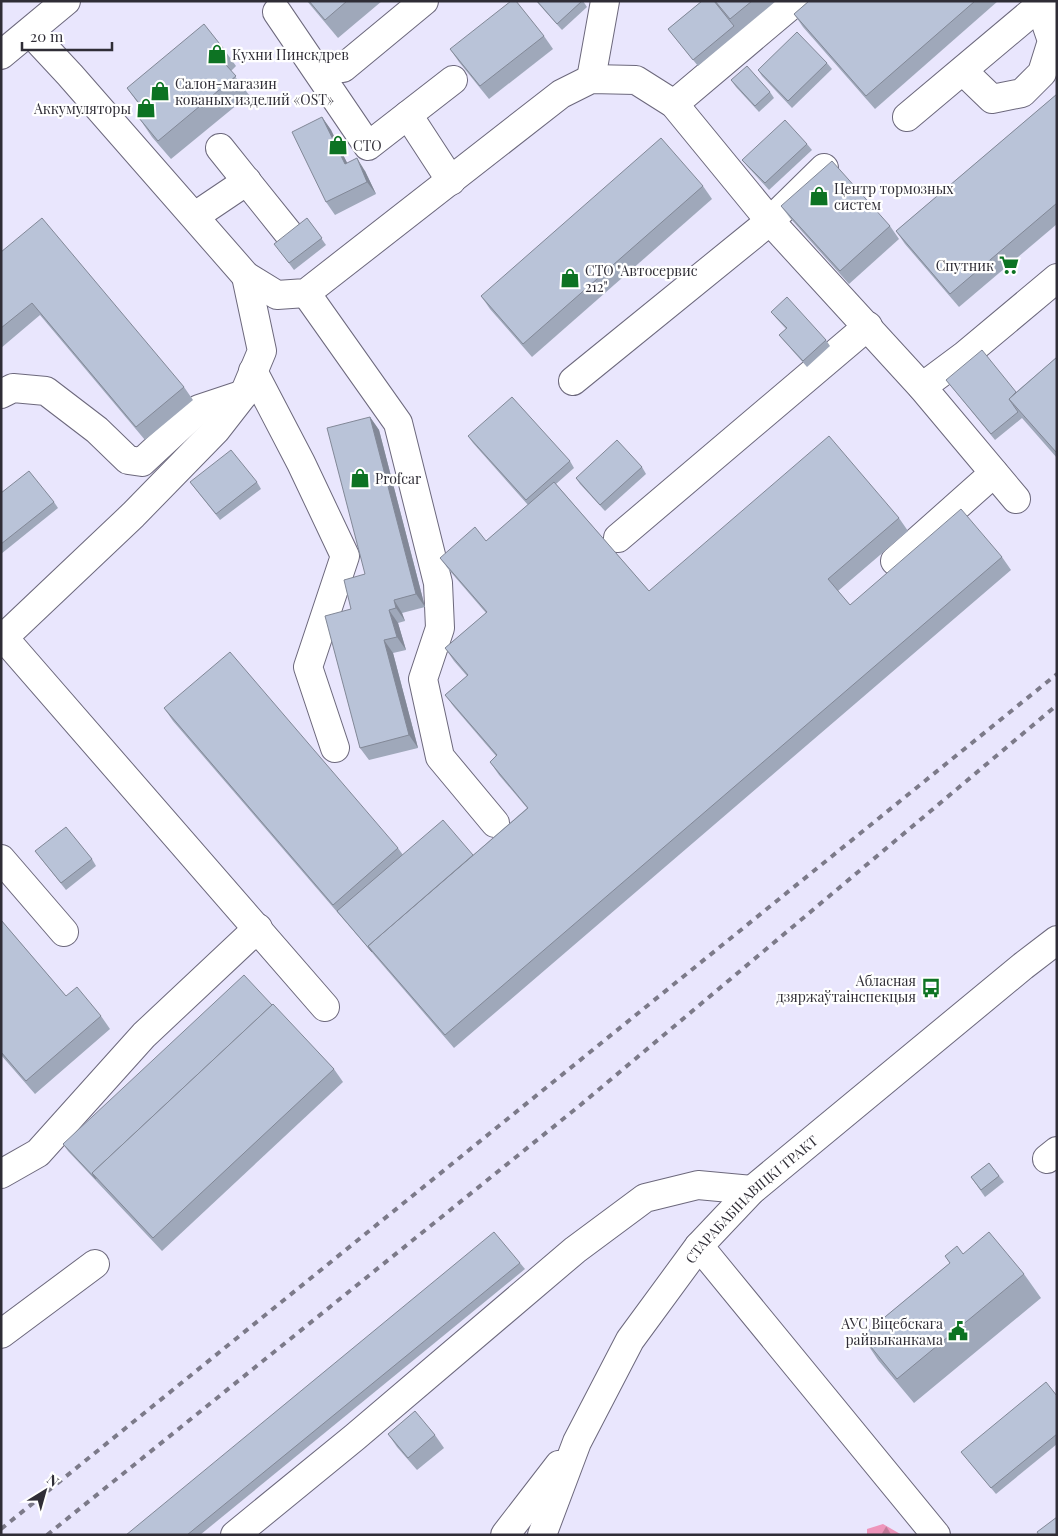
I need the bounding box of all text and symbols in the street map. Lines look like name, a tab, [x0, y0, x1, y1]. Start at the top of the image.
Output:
scale bar	[22, 20, 112, 52]
text: 20 m	[30, 26, 64, 46]
shop icon: Кухни Пинскдрев	[206, 43, 228, 65]
place label: Кухни Пинскдрев	[232, 45, 349, 64]
place label: Салон-магазин кованых изделий «OST»	[175, 74, 334, 109]
shop icon: Салон-магазин кованых изделий «OST»	[149, 80, 171, 102]
shop icon: Аккумуляторы	[135, 97, 157, 119]
place label: Аккумуляторы	[33, 99, 131, 118]
shop icon: СТО	[327, 134, 349, 156]
place label: СТО	[353, 136, 382, 155]
place label: Центр тормозных систем	[834, 179, 954, 214]
shop icon: Центр тормозных систем	[808, 185, 830, 207]
supermarket icon: Спутник	[998, 254, 1020, 276]
place label: Спутник	[936, 256, 994, 275]
place label: СТО "Автосервис 212"	[585, 261, 698, 296]
shop icon: СТО "Автосервис 212"	[559, 267, 581, 289]
shop icon: Profcar	[349, 467, 371, 489]
place label: Profcar	[375, 469, 422, 488]
place label: Абласная дзяржаўтаінспекцыя	[776, 971, 916, 1006]
bus stop icon: Абласная дзяржаўтаінспекцыя	[920, 977, 942, 999]
street label: СТАРАБАБІНАВІЦКІ ТРАКТ	[680, 1130, 821, 1267]
place label: АУС Віцебскага райвыканкама	[840, 1314, 943, 1349]
public building icon: АУС Віцебскага райвыканкама	[947, 1320, 969, 1342]
north arrow	[20, 1466, 70, 1516]
text: N	[43, 1470, 63, 1491]

